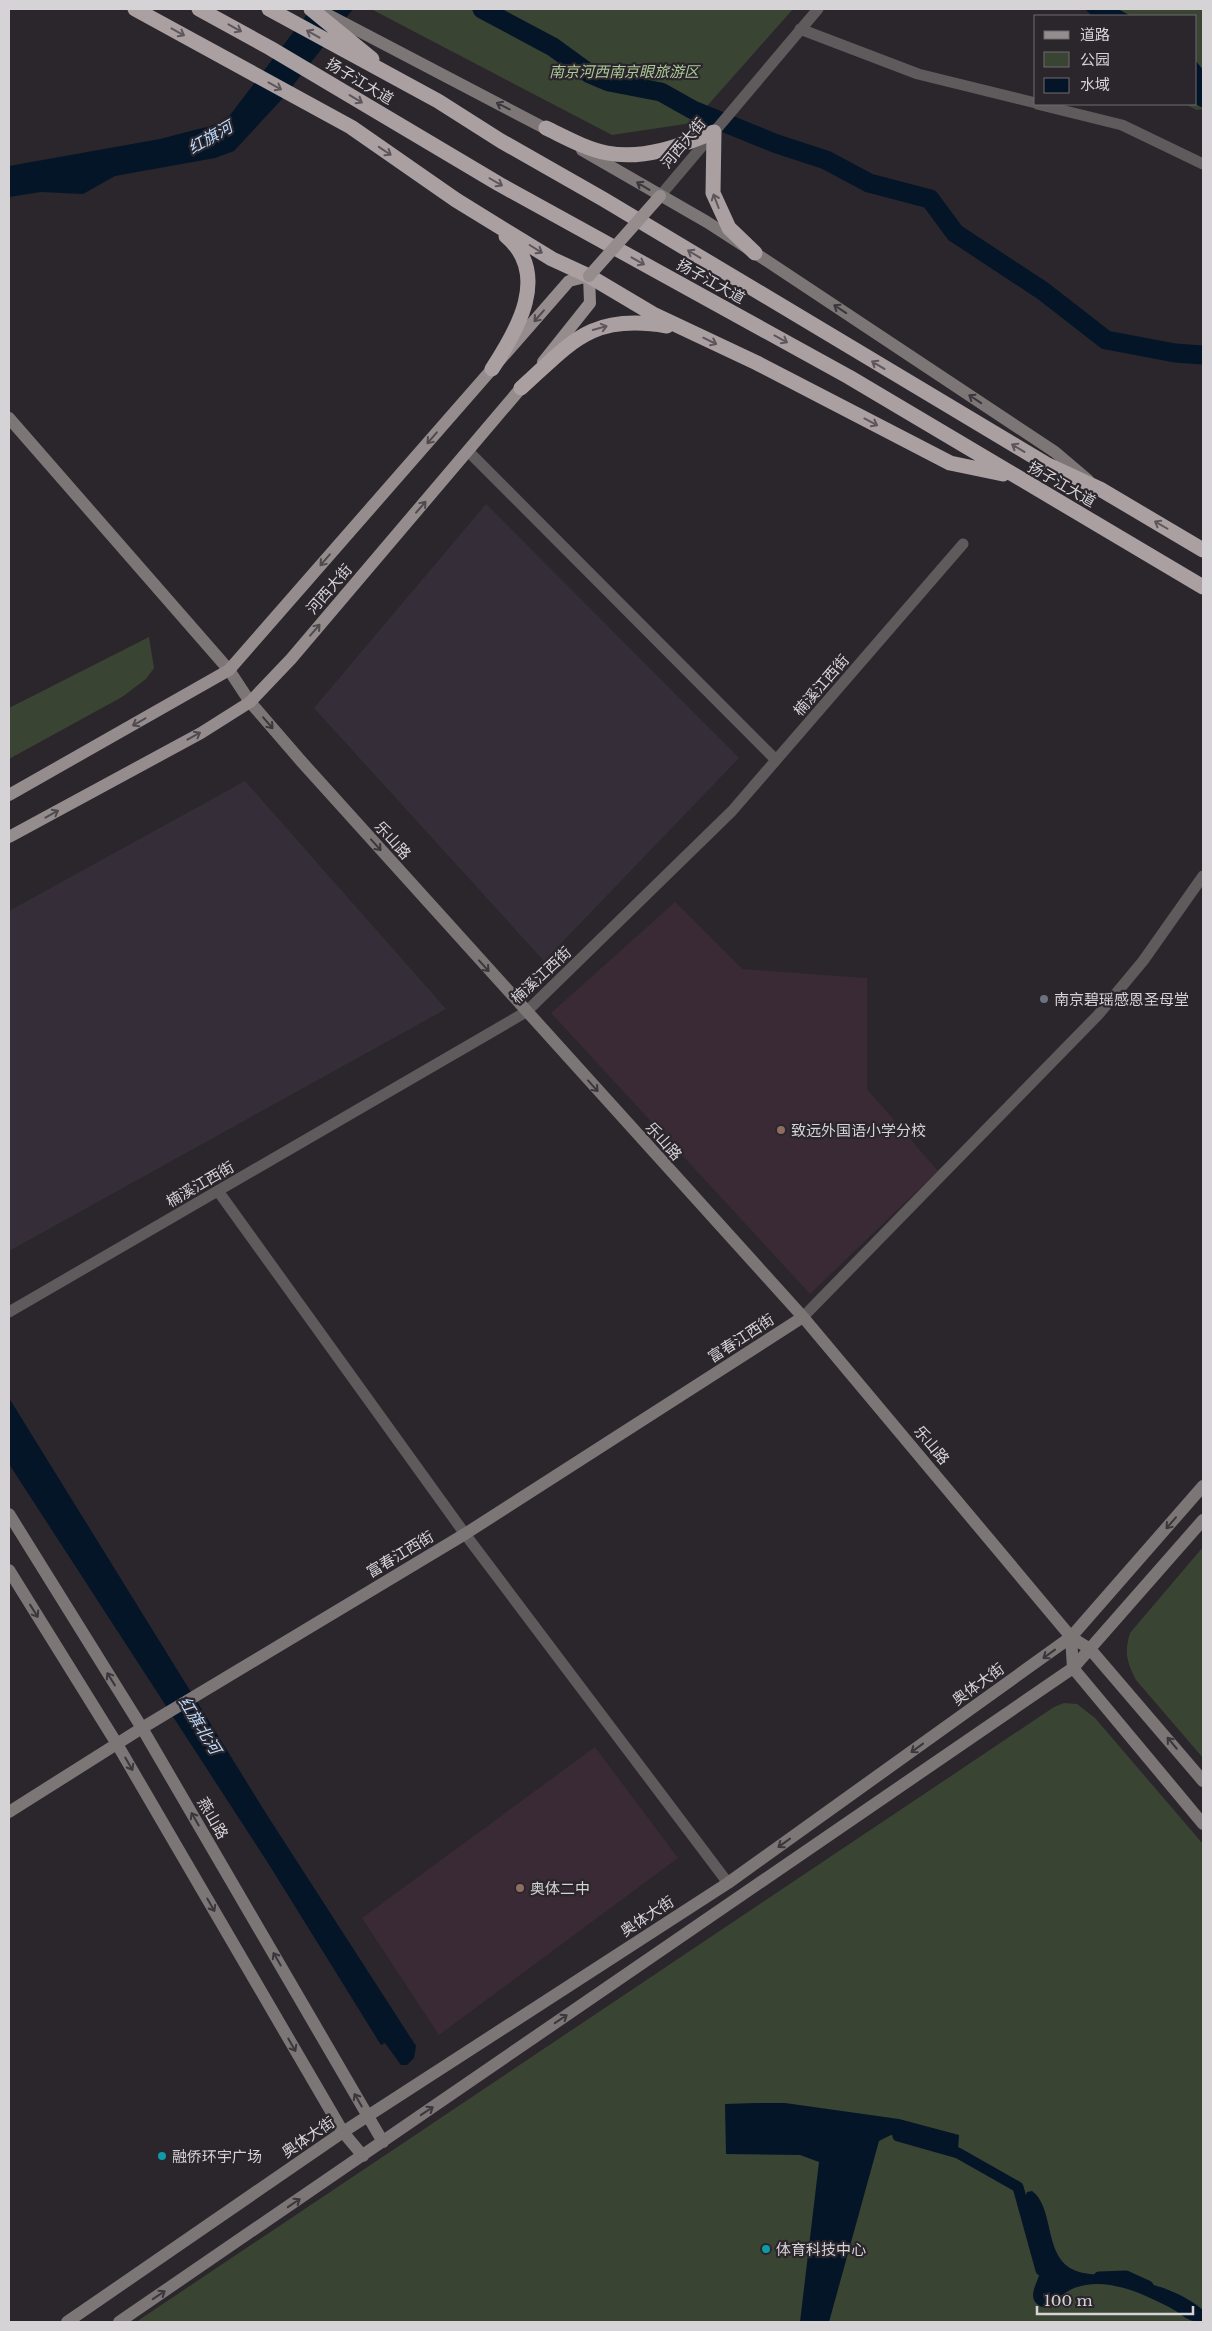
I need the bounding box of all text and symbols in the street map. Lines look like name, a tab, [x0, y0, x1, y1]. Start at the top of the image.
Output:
legend	[1034, 15, 1197, 105]
one-way arrow	[227, 23, 242, 33]
text: 道路	[1080, 25, 1110, 44]
one-way arrow	[170, 28, 184, 38]
one-way arrow	[306, 29, 321, 39]
text: 公园	[1080, 50, 1110, 69]
street label: 扬子江大道	[323, 54, 397, 108]
park label: 南京河西南京眼旅游区	[549, 62, 701, 81]
text: 水域	[1080, 75, 1110, 94]
one-way arrow	[268, 81, 283, 91]
one-way arrow	[349, 95, 363, 105]
one-way arrow	[496, 101, 511, 110]
street label: 河西大街	[656, 114, 710, 172]
water label: 红旗河	[184, 115, 238, 158]
one-way arrow	[378, 146, 392, 156]
one-way arrow	[489, 178, 503, 188]
one-way arrow	[635, 181, 650, 191]
one-way arrow	[711, 194, 720, 209]
one-way arrow	[528, 244, 542, 254]
one-way arrow	[688, 249, 702, 259]
street label: 扬子江大道	[674, 255, 748, 307]
one-way arrow	[631, 256, 646, 266]
one-way arrow	[833, 304, 847, 314]
one-way arrow	[533, 309, 545, 322]
one-way arrow	[592, 322, 608, 332]
one-way arrow	[773, 334, 788, 344]
one-way arrow	[702, 337, 717, 346]
one-way arrow	[872, 360, 886, 370]
one-way arrow	[969, 394, 983, 404]
one-way arrow	[863, 418, 878, 427]
one-way arrow	[426, 431, 438, 444]
one-way arrow	[1012, 442, 1026, 452]
street label: 扬子江大道	[1025, 457, 1099, 511]
one-way arrow	[415, 500, 427, 513]
one-way arrow	[1155, 520, 1169, 530]
one-way arrow	[320, 553, 331, 566]
street label: 河西大街	[302, 560, 356, 618]
one-way arrow	[310, 624, 321, 637]
street label: 楠溪江西街	[789, 650, 853, 720]
one-way arrow	[262, 716, 273, 729]
one-way arrow	[132, 717, 146, 727]
one-way arrow	[187, 731, 202, 741]
one-way arrow	[44, 809, 59, 819]
street label: 乐山路	[371, 817, 415, 863]
one-way arrow	[370, 838, 382, 851]
street label: 楠溪江西街	[507, 942, 575, 1008]
one-way arrow	[478, 959, 490, 972]
place label: 南京碧瑶感恩圣母堂	[1054, 990, 1189, 1009]
marker: 南京碧瑶感恩圣母堂	[1038, 993, 1050, 1005]
one-way arrow	[587, 1080, 599, 1093]
street label: 乐山路	[642, 1118, 686, 1164]
place label: 致远外国语小学分校	[791, 1121, 926, 1140]
marker: 致远外国语小学分校	[775, 1124, 787, 1136]
street label: 楠溪江西街	[163, 1157, 237, 1211]
street label: 富春江西街	[704, 1310, 778, 1366]
street label: 乐山路	[910, 1422, 954, 1468]
one-way arrow	[1166, 1516, 1177, 1529]
street label: 富春江西街	[363, 1527, 437, 1581]
one-way arrow	[30, 1604, 40, 1618]
one-way arrow	[1042, 1649, 1056, 1659]
street label: 奥体大街	[948, 1659, 1008, 1709]
one-way arrow	[106, 1673, 116, 1687]
water label: 红旗北河	[175, 1693, 227, 1760]
one-way arrow	[1166, 1737, 1177, 1750]
one-way arrow	[910, 1743, 924, 1753]
one-way arrow	[124, 1757, 134, 1771]
street label: 燕山路	[194, 1794, 232, 1842]
one-way arrow	[189, 1812, 199, 1826]
one-way arrow	[778, 1837, 791, 1848]
place label: 奥体二中	[530, 1879, 590, 1898]
marker: 奥体二中	[514, 1882, 526, 1894]
street label: 奥体大街	[617, 1892, 677, 1940]
one-way arrow	[206, 1897, 216, 1911]
one-way arrow	[271, 1953, 281, 1967]
one-way arrow	[554, 2014, 568, 2024]
one-way arrow	[288, 2038, 298, 2052]
one-way arrow	[353, 2093, 363, 2107]
one-way arrow	[420, 2106, 434, 2116]
street label: 奥体大街	[278, 2112, 338, 2162]
place label: 融侨环宇广场	[172, 2147, 262, 2166]
marker: 融侨环宇广场	[156, 2150, 168, 2162]
one-way arrow	[286, 2198, 300, 2208]
place label: 体育科技中心	[776, 2240, 866, 2259]
marker: 体育科技中心	[760, 2243, 772, 2255]
scale bar	[1037, 2284, 1193, 2316]
one-way arrow	[152, 2290, 166, 2300]
text: 100 m	[1044, 2291, 1093, 2310]

